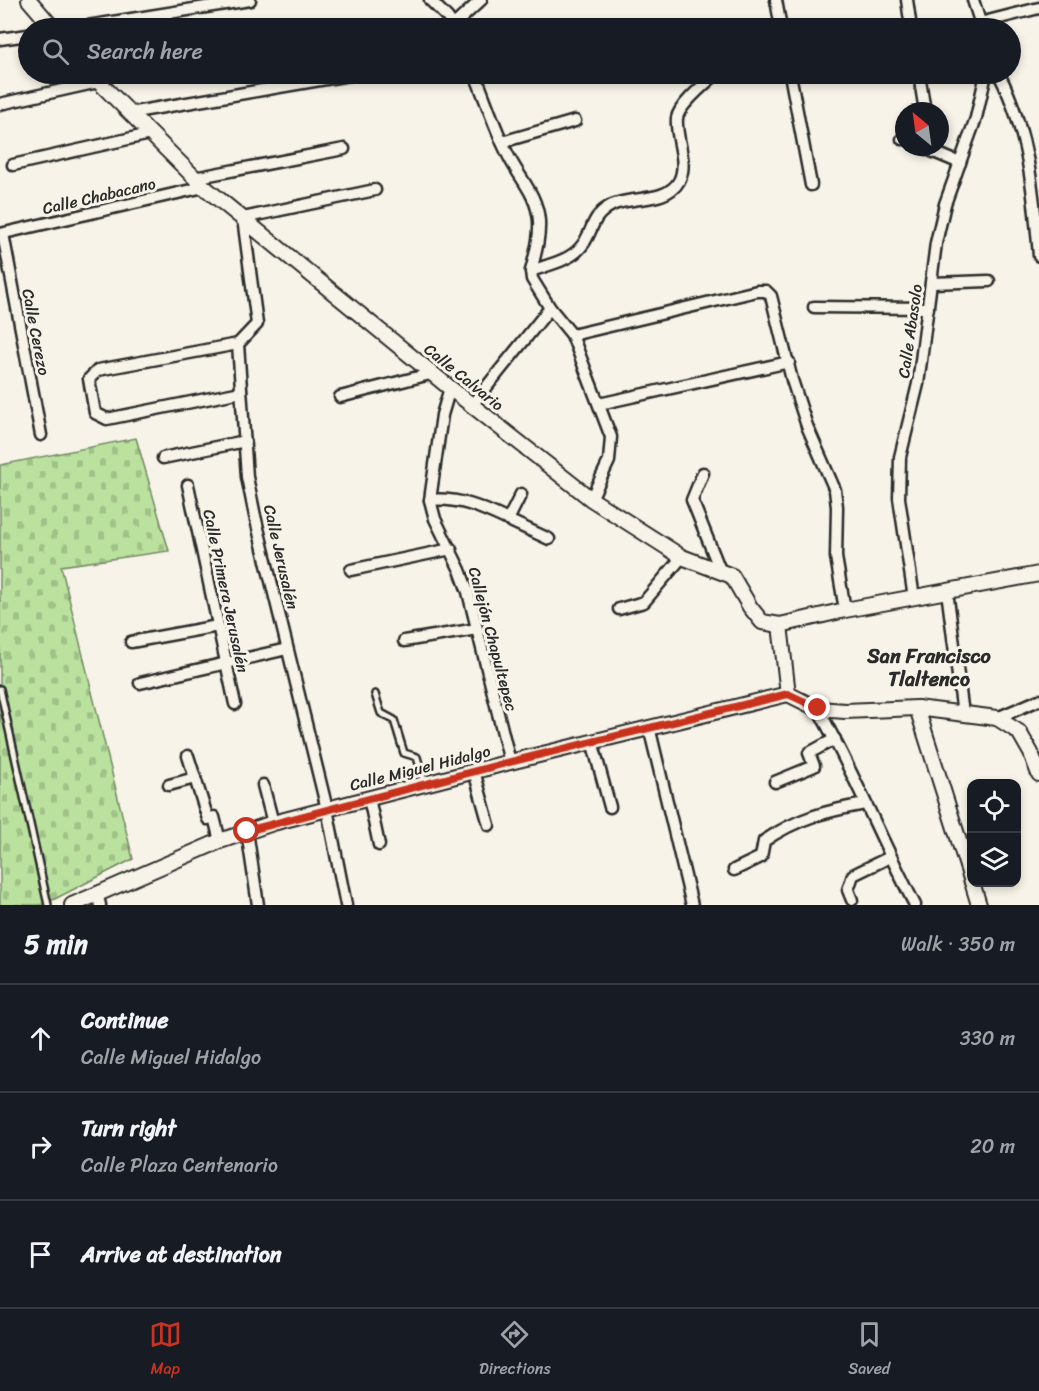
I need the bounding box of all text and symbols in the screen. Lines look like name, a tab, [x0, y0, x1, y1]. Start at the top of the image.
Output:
search box	[18, 18, 1021, 84]
text: Search here	[87, 32, 203, 71]
icon: search	[39, 35, 72, 68]
north arrow	[895, 102, 949, 156]
street label: Calle Chabacano	[40, 169, 159, 223]
street label: Calle Abasolo	[889, 282, 931, 380]
street label: Calle Cerezo	[13, 286, 59, 378]
street label: Calle Calvario	[417, 335, 511, 419]
street label: Calle Jerusalén	[255, 502, 307, 613]
street label: Calle Primera Jerusalén	[195, 507, 258, 676]
street label: Callejón Chapultepec	[460, 564, 526, 714]
district label: San Francisco Tlaltenco	[866, 639, 992, 697]
route end	[804, 694, 830, 720]
street label: Calle Miguel Hidalgo	[347, 736, 493, 800]
map controls	[967, 779, 1021, 887]
button: locate	[967, 779, 1021, 833]
route start	[233, 817, 259, 843]
button: layers	[967, 833, 1021, 887]
text: 5 min	[24, 921, 88, 967]
text: Walk · 350 m	[901, 927, 1015, 962]
text: Continue	[81, 1001, 169, 1040]
text: 330 m	[960, 1021, 1015, 1056]
icon: ahead	[24, 1022, 57, 1055]
text: Calle Miguel Hidalgo	[81, 1040, 261, 1075]
text: Turn right	[81, 1109, 176, 1148]
text: 20 m	[970, 1129, 1015, 1164]
icon: right	[24, 1130, 57, 1163]
text: Calle Plaza Centenario	[81, 1148, 278, 1183]
text: Arrive at destination	[81, 1235, 282, 1274]
icon: arrive	[24, 1238, 57, 1271]
tab: Map	[149, 1318, 182, 1383]
tab: Directions	[479, 1318, 551, 1383]
tab: Saved	[848, 1318, 890, 1383]

